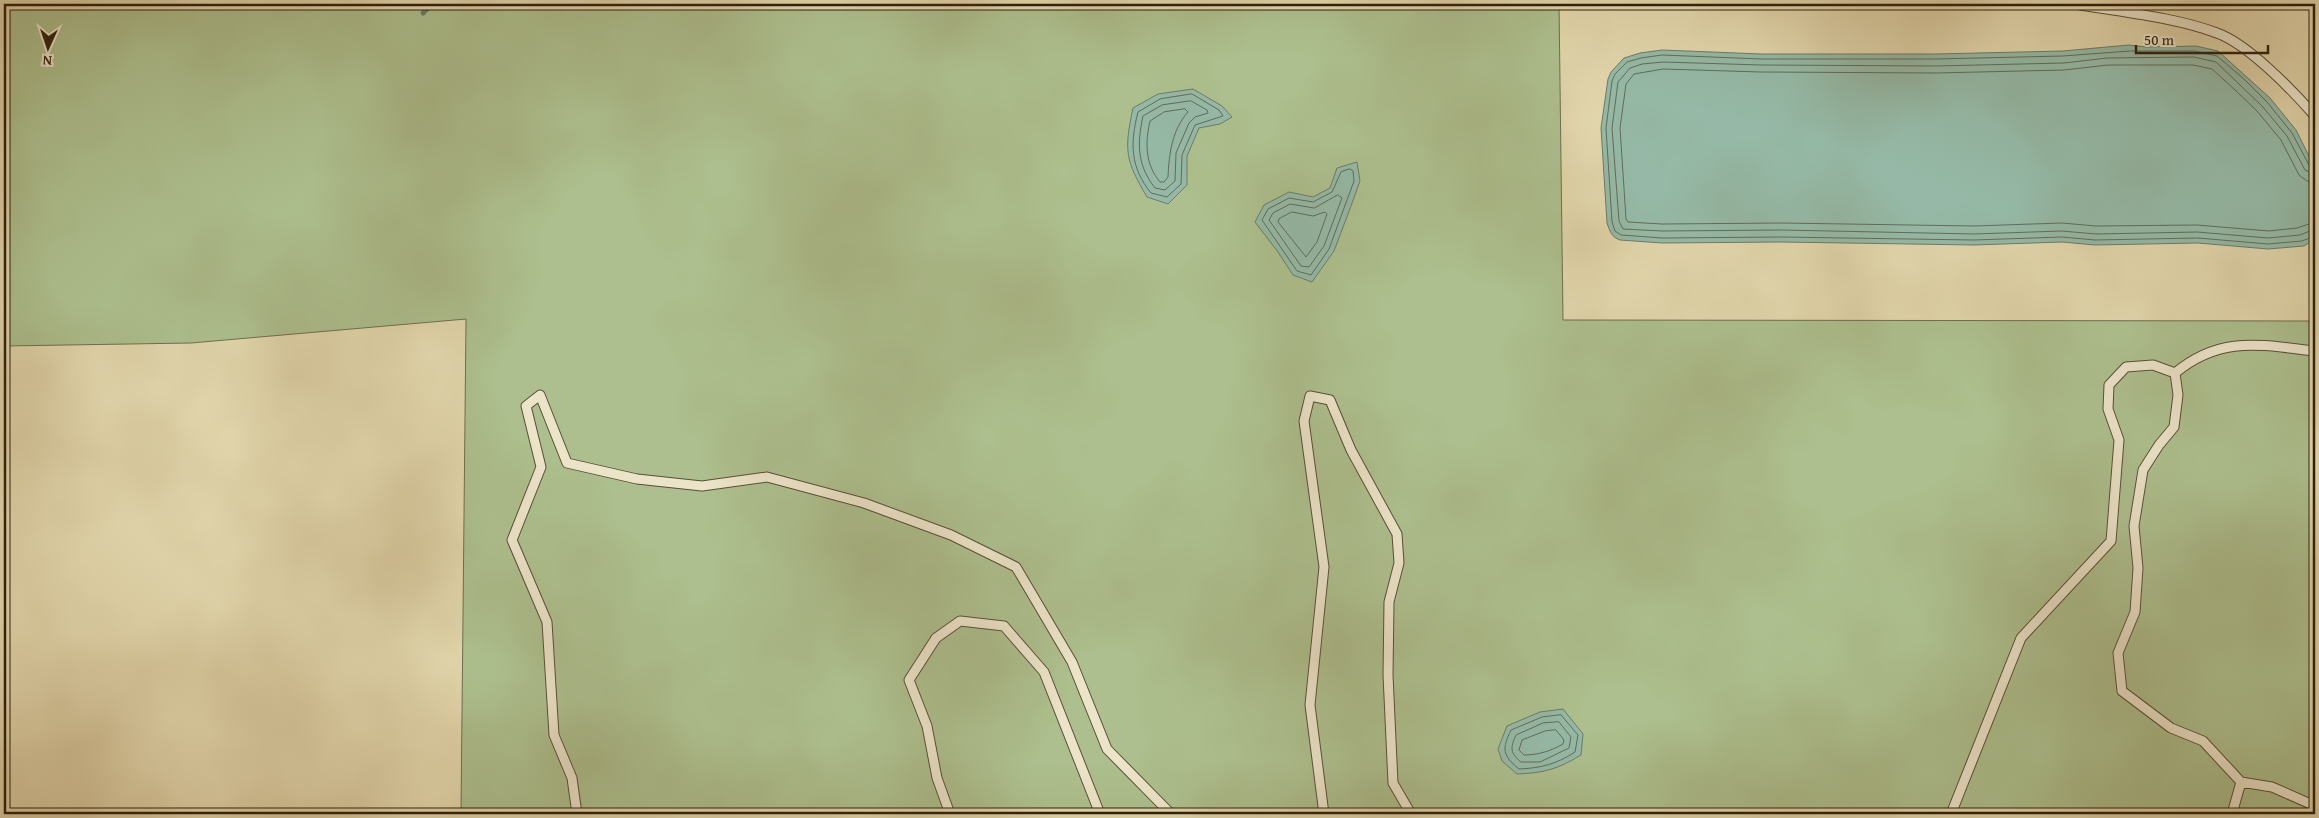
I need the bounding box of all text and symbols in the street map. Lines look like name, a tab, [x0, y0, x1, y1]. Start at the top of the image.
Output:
north arrow	[22, 22, 72, 72]
scale bar	[2136, 22, 2269, 54]
text: 50 m	[2144, 29, 2175, 50]
text: N	[41, 51, 53, 71]

